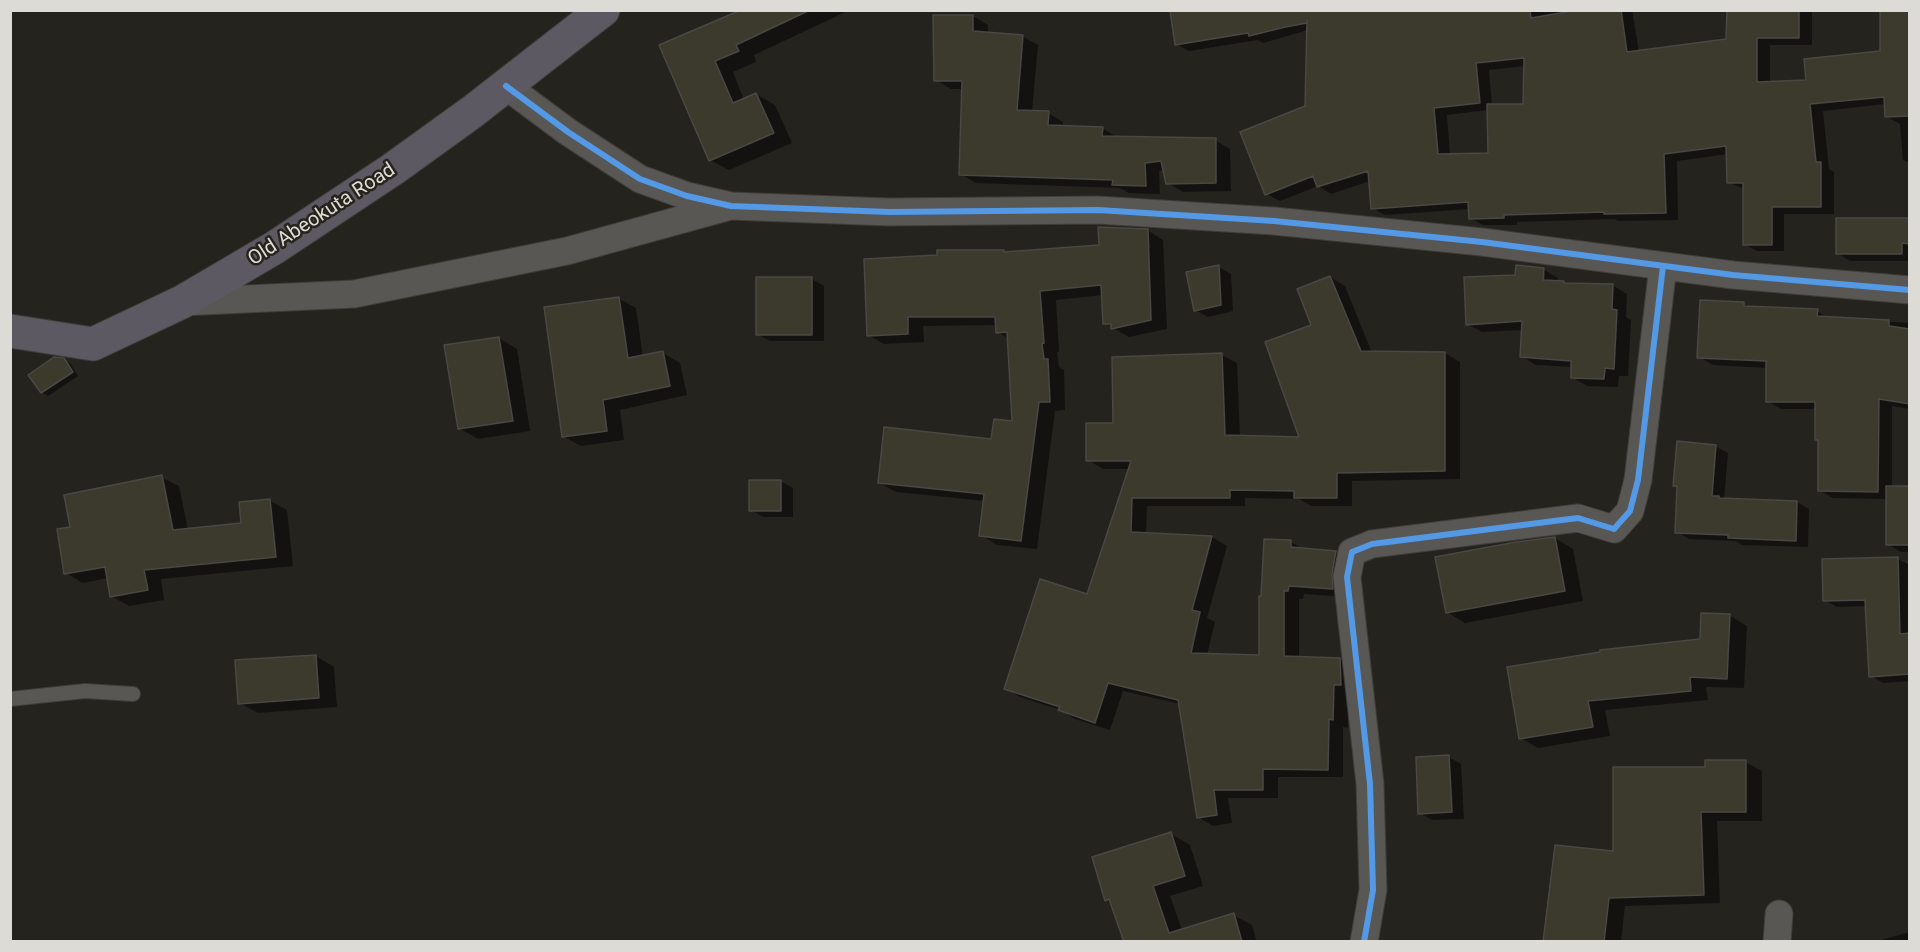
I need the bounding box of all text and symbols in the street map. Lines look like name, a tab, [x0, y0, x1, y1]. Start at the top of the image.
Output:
street label: Old Abeokuta Road	[244, 158, 400, 272]

